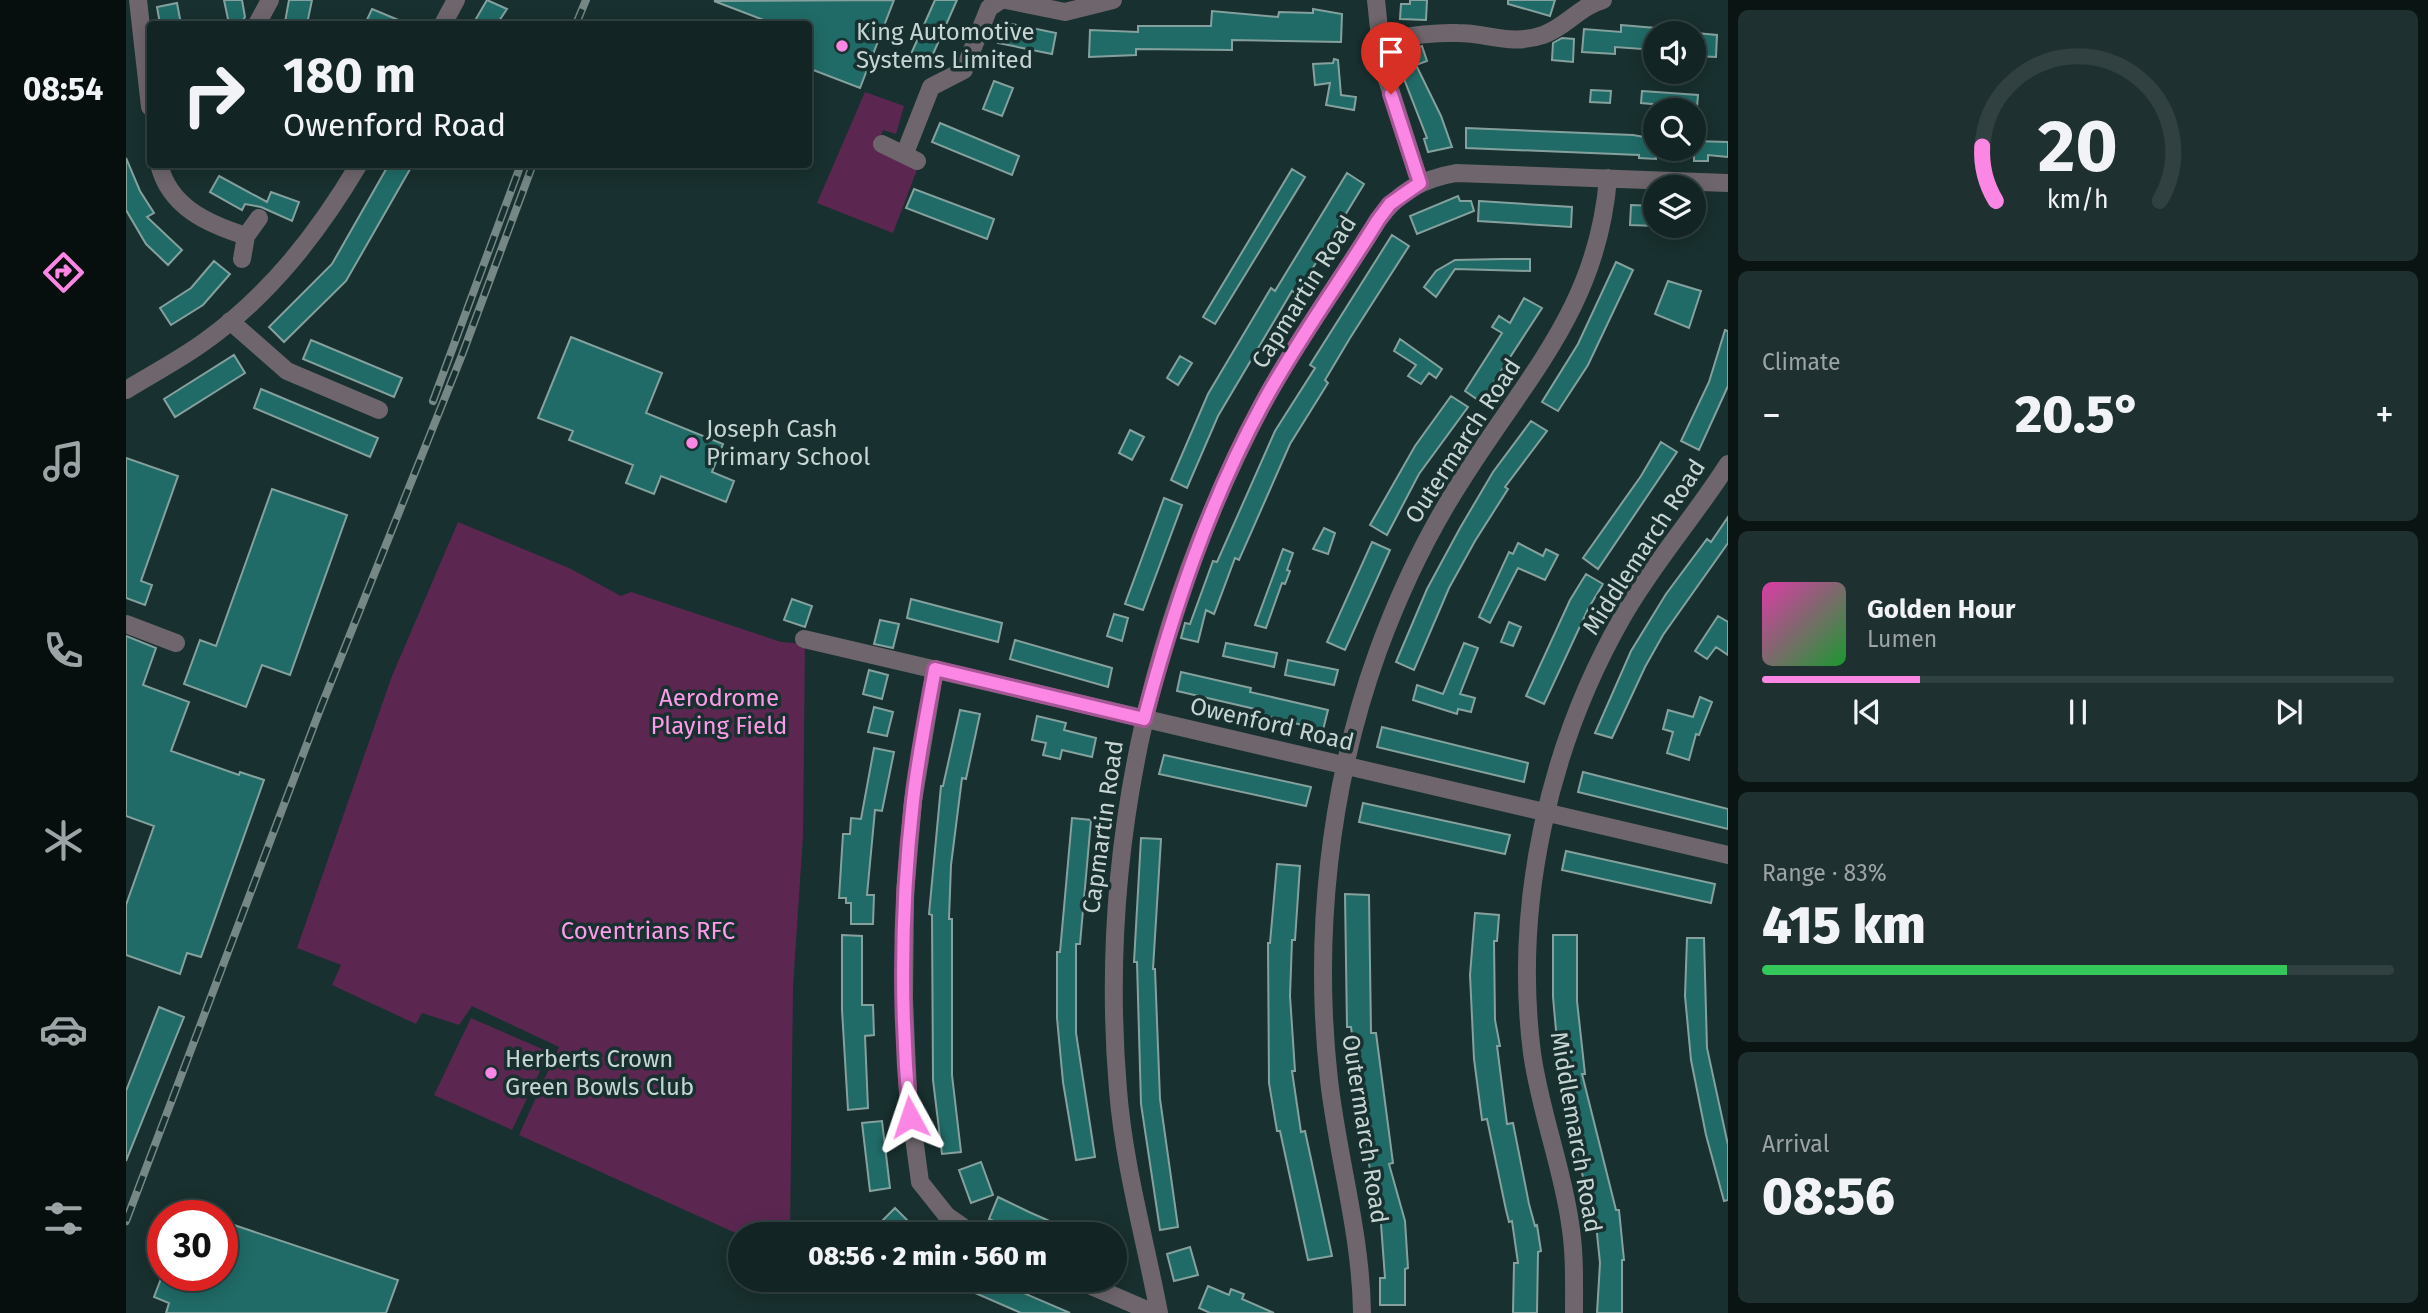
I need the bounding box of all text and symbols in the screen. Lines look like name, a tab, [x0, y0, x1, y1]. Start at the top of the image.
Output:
place label: King Automotive Systems Limited	[856, 18, 1035, 74]
map controls	[1643, 21, 1706, 238]
button: sound	[1643, 21, 1706, 84]
pin	[1361, 22, 1421, 94]
icon: arrive	[1372, 33, 1410, 71]
marker: King Automotive Systems Limited	[834, 38, 850, 54]
text: 180 m	[283, 46, 416, 105]
icon: right	[168, 49, 259, 140]
text: 08:54	[23, 70, 103, 108]
button: search	[1643, 98, 1706, 161]
text: 20	[2038, 104, 2118, 191]
text: Owenford Road	[283, 106, 506, 144]
button: layers	[1643, 175, 1706, 238]
text: km/h	[2047, 185, 2109, 215]
street label: Capmartin Road	[1246, 211, 1362, 373]
icon: directions	[39, 248, 88, 297]
text: Climate	[1762, 348, 1841, 376]
street label: Outermarch Road	[1399, 353, 1527, 529]
text: 20.5°	[2015, 383, 2141, 446]
text: −	[1762, 392, 1781, 438]
text: +	[2375, 392, 2394, 438]
place label: Joseph Cash Primary School	[706, 415, 870, 471]
marker: Joseph Cash Primary School	[684, 435, 700, 451]
icon: music	[39, 437, 88, 486]
street label: Middlemarch Road	[1577, 454, 1711, 640]
text: Golden Hour	[1867, 594, 2015, 625]
text: Lumen	[1867, 625, 1937, 653]
icon: phone	[39, 626, 88, 675]
park label: Aerodrome Playing Field	[651, 684, 787, 740]
street label: Owenford Road	[1187, 692, 1357, 756]
icon: previous	[1848, 693, 1886, 731]
icon: pause	[2059, 693, 2097, 731]
icon: next	[2270, 693, 2308, 731]
street label: Capmartin Road	[1077, 739, 1129, 915]
icon: climate	[39, 816, 88, 865]
text: Range · 83%	[1762, 859, 1887, 887]
text: 415 km	[1762, 894, 1926, 957]
park label: Coventrians RFC	[561, 917, 735, 945]
icon: car	[39, 1005, 88, 1054]
street label: Middlemarch Road	[1545, 1029, 1607, 1235]
street label: Outermarch Road	[1336, 1033, 1394, 1225]
place label: Herberts Crown Green Bowls Club	[505, 1045, 694, 1101]
marker: Herberts Crown Green Bowls Club	[483, 1065, 499, 1081]
position arrow	[873, 1080, 947, 1154]
text: Arrival	[1762, 1130, 1829, 1158]
text: 08:56	[1762, 1165, 1895, 1228]
icon: filters	[39, 1194, 88, 1243]
speed limit sign: 30	[147, 1200, 238, 1291]
text: 08:56 · 2 min · 560 m	[808, 1241, 1047, 1272]

